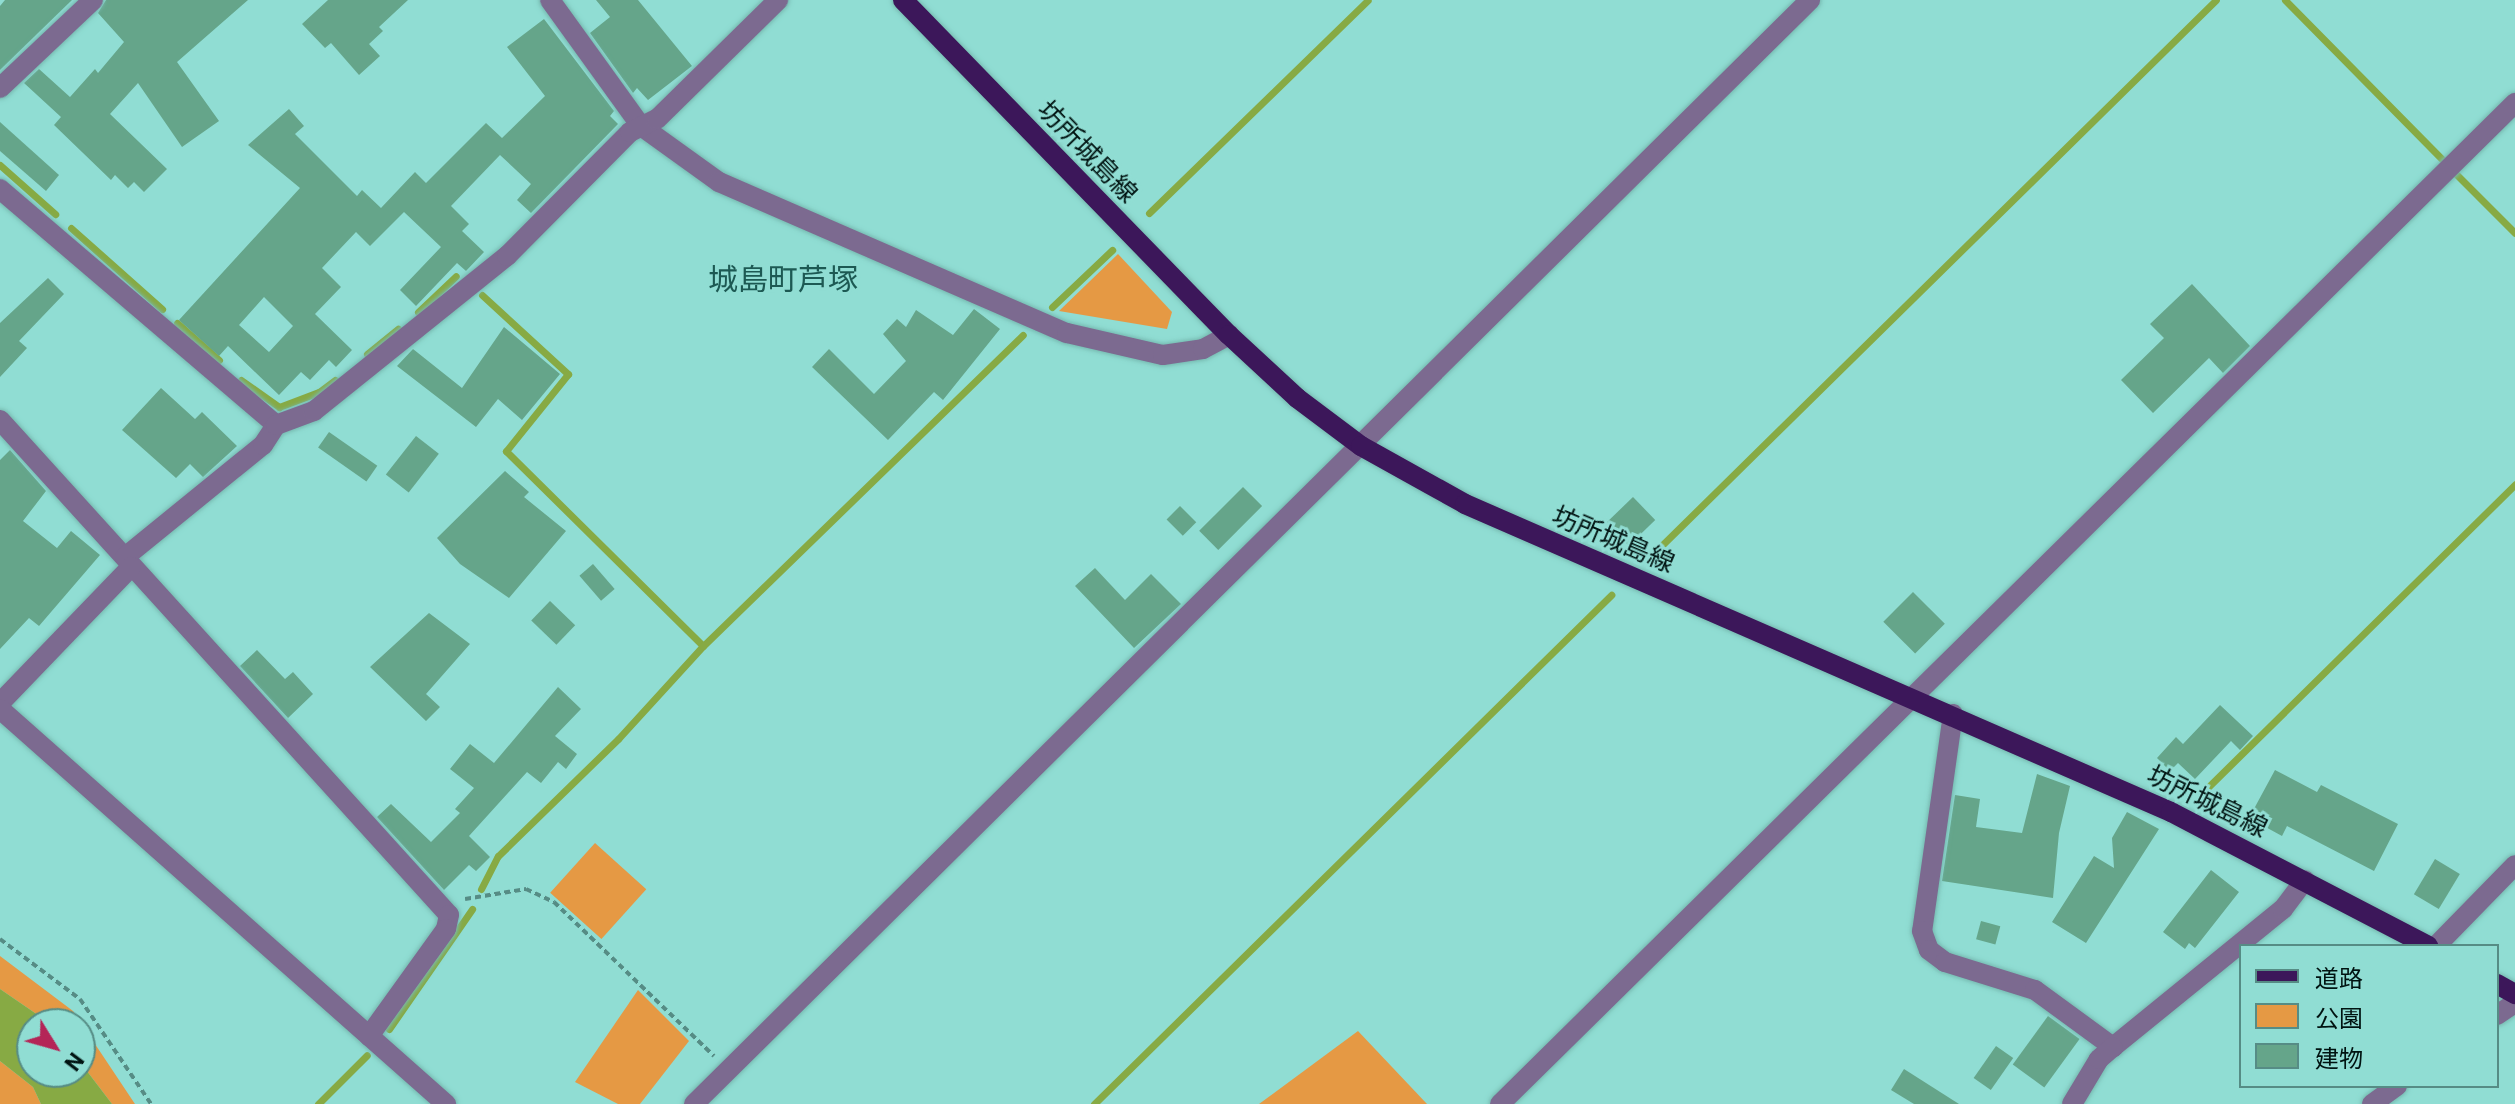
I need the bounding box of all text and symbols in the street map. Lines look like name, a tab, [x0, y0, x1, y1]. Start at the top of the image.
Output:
street label: 坊所城島線	[1031, 94, 1143, 210]
district label: 城島町芦塚	[708, 262, 858, 298]
street label: 坊所城島線	[1547, 500, 1679, 580]
street label: 坊所城島線	[2142, 759, 2272, 845]
legend	[2239, 944, 2499, 1088]
text: 道路	[2315, 965, 2363, 993]
text: 公園	[2315, 1005, 2363, 1033]
north arrow	[16, 1008, 96, 1088]
text: 建物	[2315, 1045, 2363, 1073]
text: N	[59, 1048, 89, 1075]

